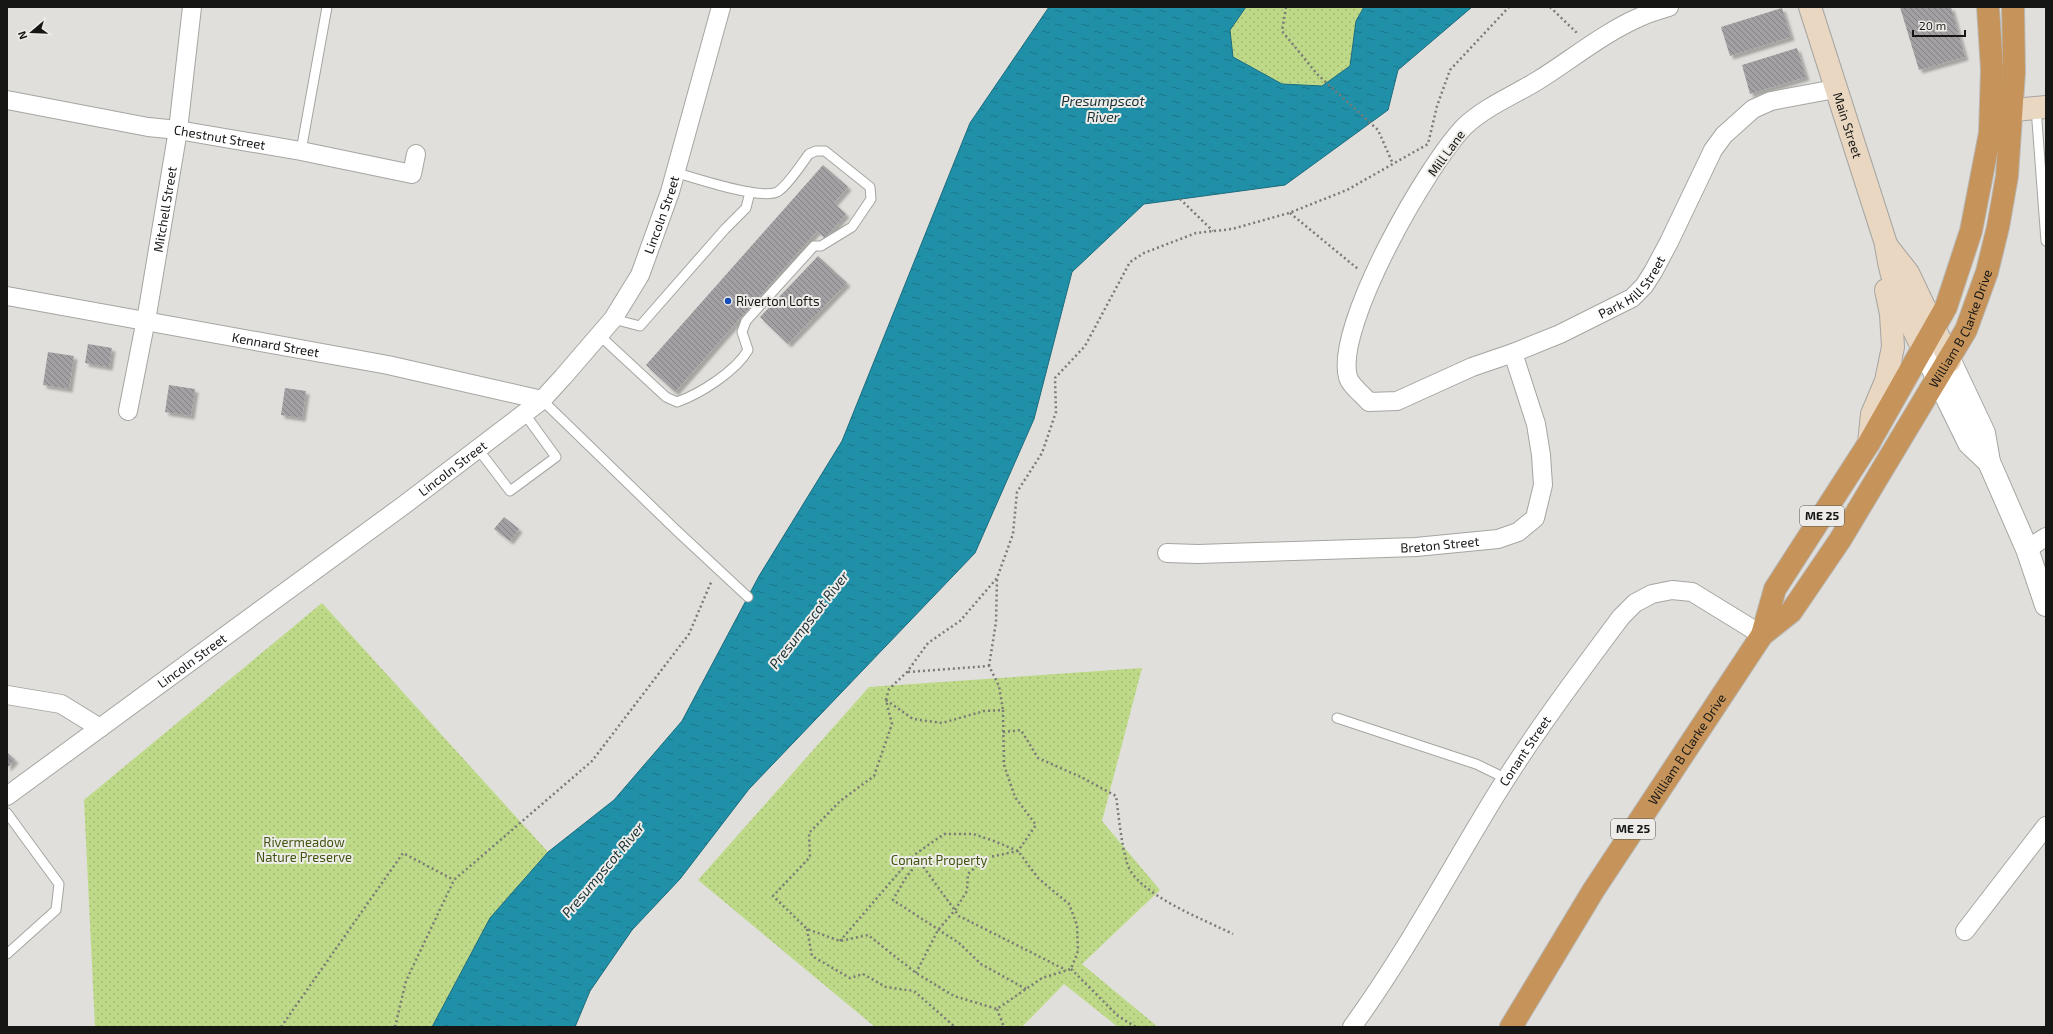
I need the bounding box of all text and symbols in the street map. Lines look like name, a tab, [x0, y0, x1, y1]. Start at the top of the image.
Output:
north arrow	[12, 12, 52, 52]
scale bar	[1913, 12, 1965, 38]
text: 20 m	[1919, 18, 1946, 32]
text: N	[15, 29, 30, 41]
street label: Main Street	[1830, 90, 1866, 160]
water label: Presumpscot River	[1061, 92, 1145, 125]
street label: Chestnut Street	[173, 122, 267, 153]
street label: Mill Lane	[1424, 127, 1468, 179]
street label: Mitchell Street	[150, 165, 180, 254]
street label: Lincoln Street	[640, 174, 682, 256]
street label: Park Hill Street	[1595, 253, 1668, 322]
street label: William B Clarke Drive	[1925, 267, 1995, 391]
place label: Riverton Lofts	[736, 293, 820, 309]
marker: Riverton Lofts	[723, 296, 733, 306]
street label: Kennard Street	[231, 329, 321, 360]
street label: Lincoln Street	[415, 437, 490, 499]
road number: ME 25	[1800, 506, 1844, 526]
street label: Breton Street	[1400, 533, 1480, 555]
water label: Presumpscot River	[765, 567, 852, 672]
street label: Lincoln Street	[154, 630, 229, 691]
street label: William B Clarke Drive	[1644, 690, 1729, 808]
street label: Conant Street	[1496, 713, 1554, 789]
water label: Presumpscot River	[558, 818, 648, 921]
road number: ME 25	[1611, 819, 1655, 839]
park label: Rivermeadow Nature Preserve	[256, 834, 352, 865]
park label: Conant Property	[891, 852, 987, 868]

